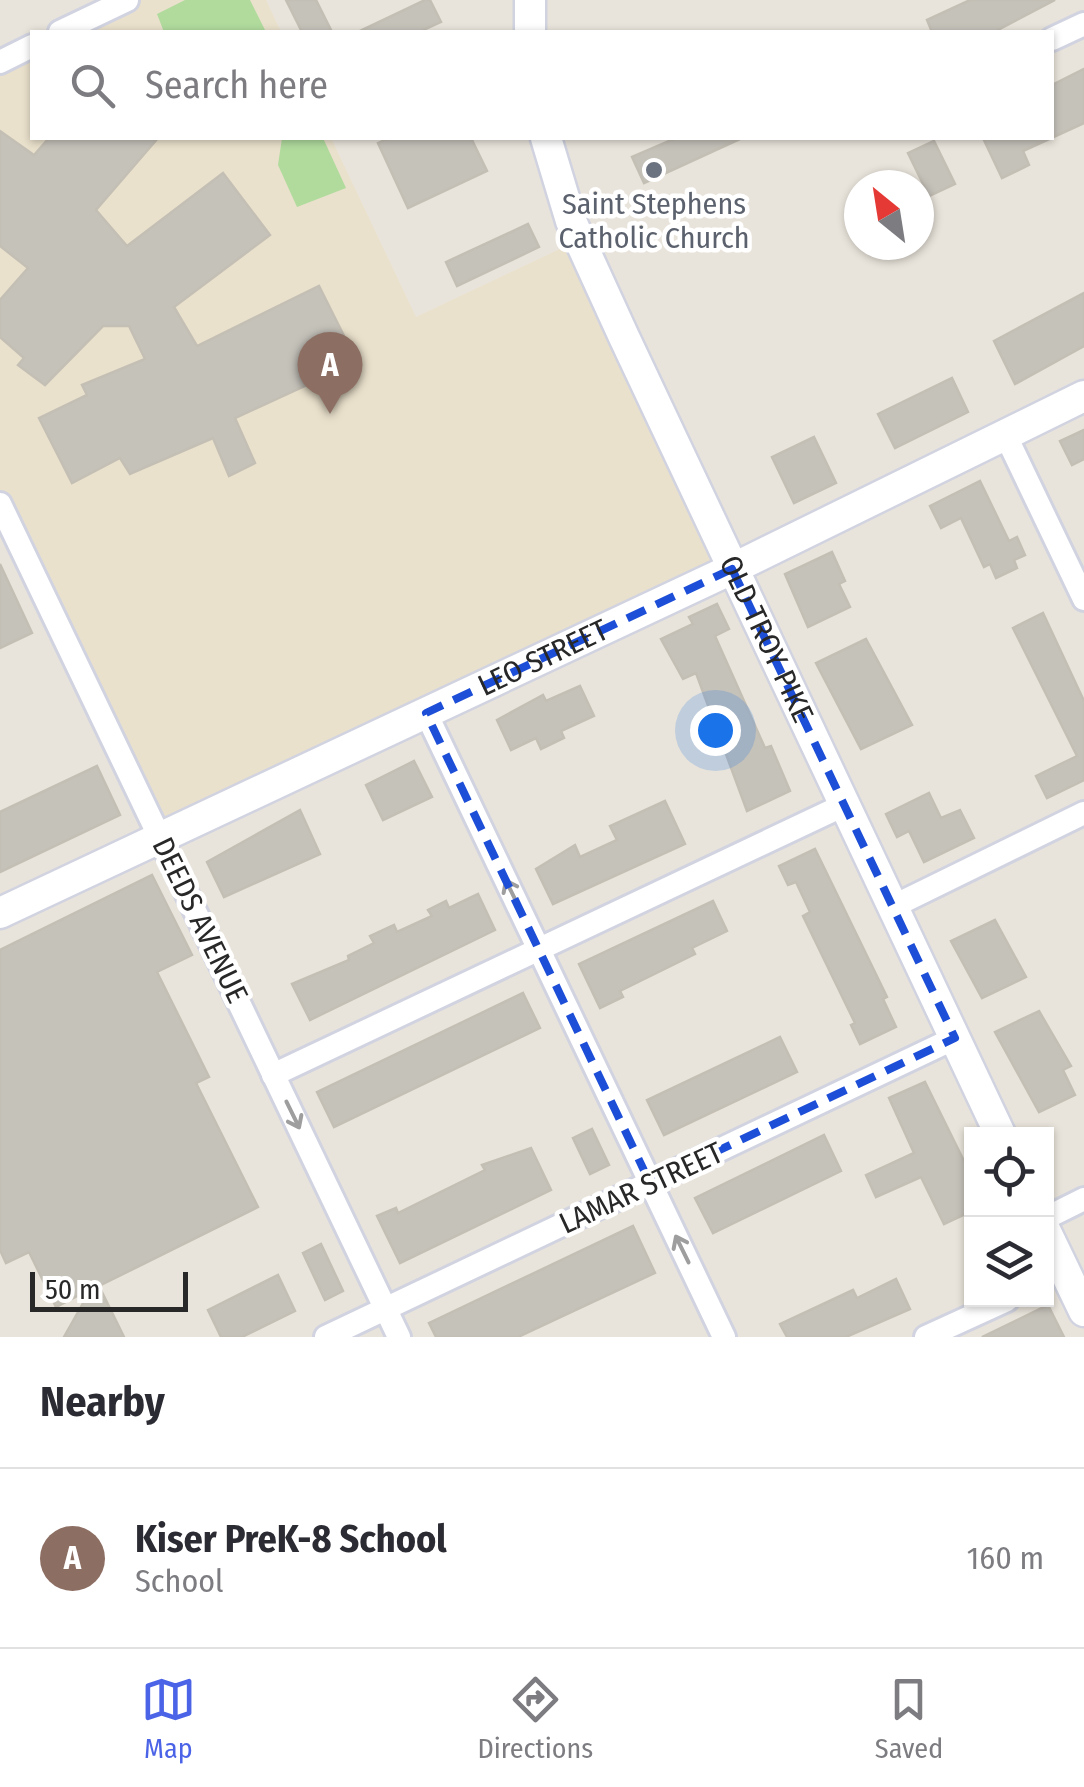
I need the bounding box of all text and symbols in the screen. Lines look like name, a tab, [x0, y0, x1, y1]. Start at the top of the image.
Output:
search box	[30, 30, 1054, 140]
icon: search	[65, 58, 120, 113]
text: Search here	[145, 62, 328, 108]
marker: Saint Stephens Catholic Church	[643, 159, 665, 181]
north arrow	[844, 170, 934, 260]
place label: Saint Stephens Catholic Church	[558, 186, 750, 256]
pin: A	[298, 332, 362, 414]
street label: OLD TROY PIKE	[712, 550, 821, 728]
street label: LEO STREET	[472, 612, 614, 704]
your location	[690, 705, 741, 756]
street label: DEEDS AVENUE	[144, 831, 256, 1009]
one-way arrow	[501, 878, 520, 908]
one-way arrow	[284, 1099, 303, 1129]
map controls	[964, 1127, 1054, 1307]
button: locate	[964, 1127, 1054, 1217]
street label: LAMAR STREET	[554, 1134, 728, 1242]
button: layers	[964, 1217, 1054, 1307]
one-way arrow	[671, 1235, 690, 1265]
scale bar	[30, 1267, 188, 1312]
text: 50 m	[45, 1273, 101, 1306]
text: Nearby	[40, 1377, 165, 1427]
text: Kiser PreK-8 School	[135, 1516, 447, 1562]
text: A	[64, 1539, 81, 1577]
text: 160 m	[967, 1539, 1044, 1577]
text: School	[135, 1562, 224, 1600]
tab: Map	[141, 1672, 196, 1765]
tab: Directions	[477, 1672, 593, 1765]
tab: Saved	[875, 1672, 943, 1765]

